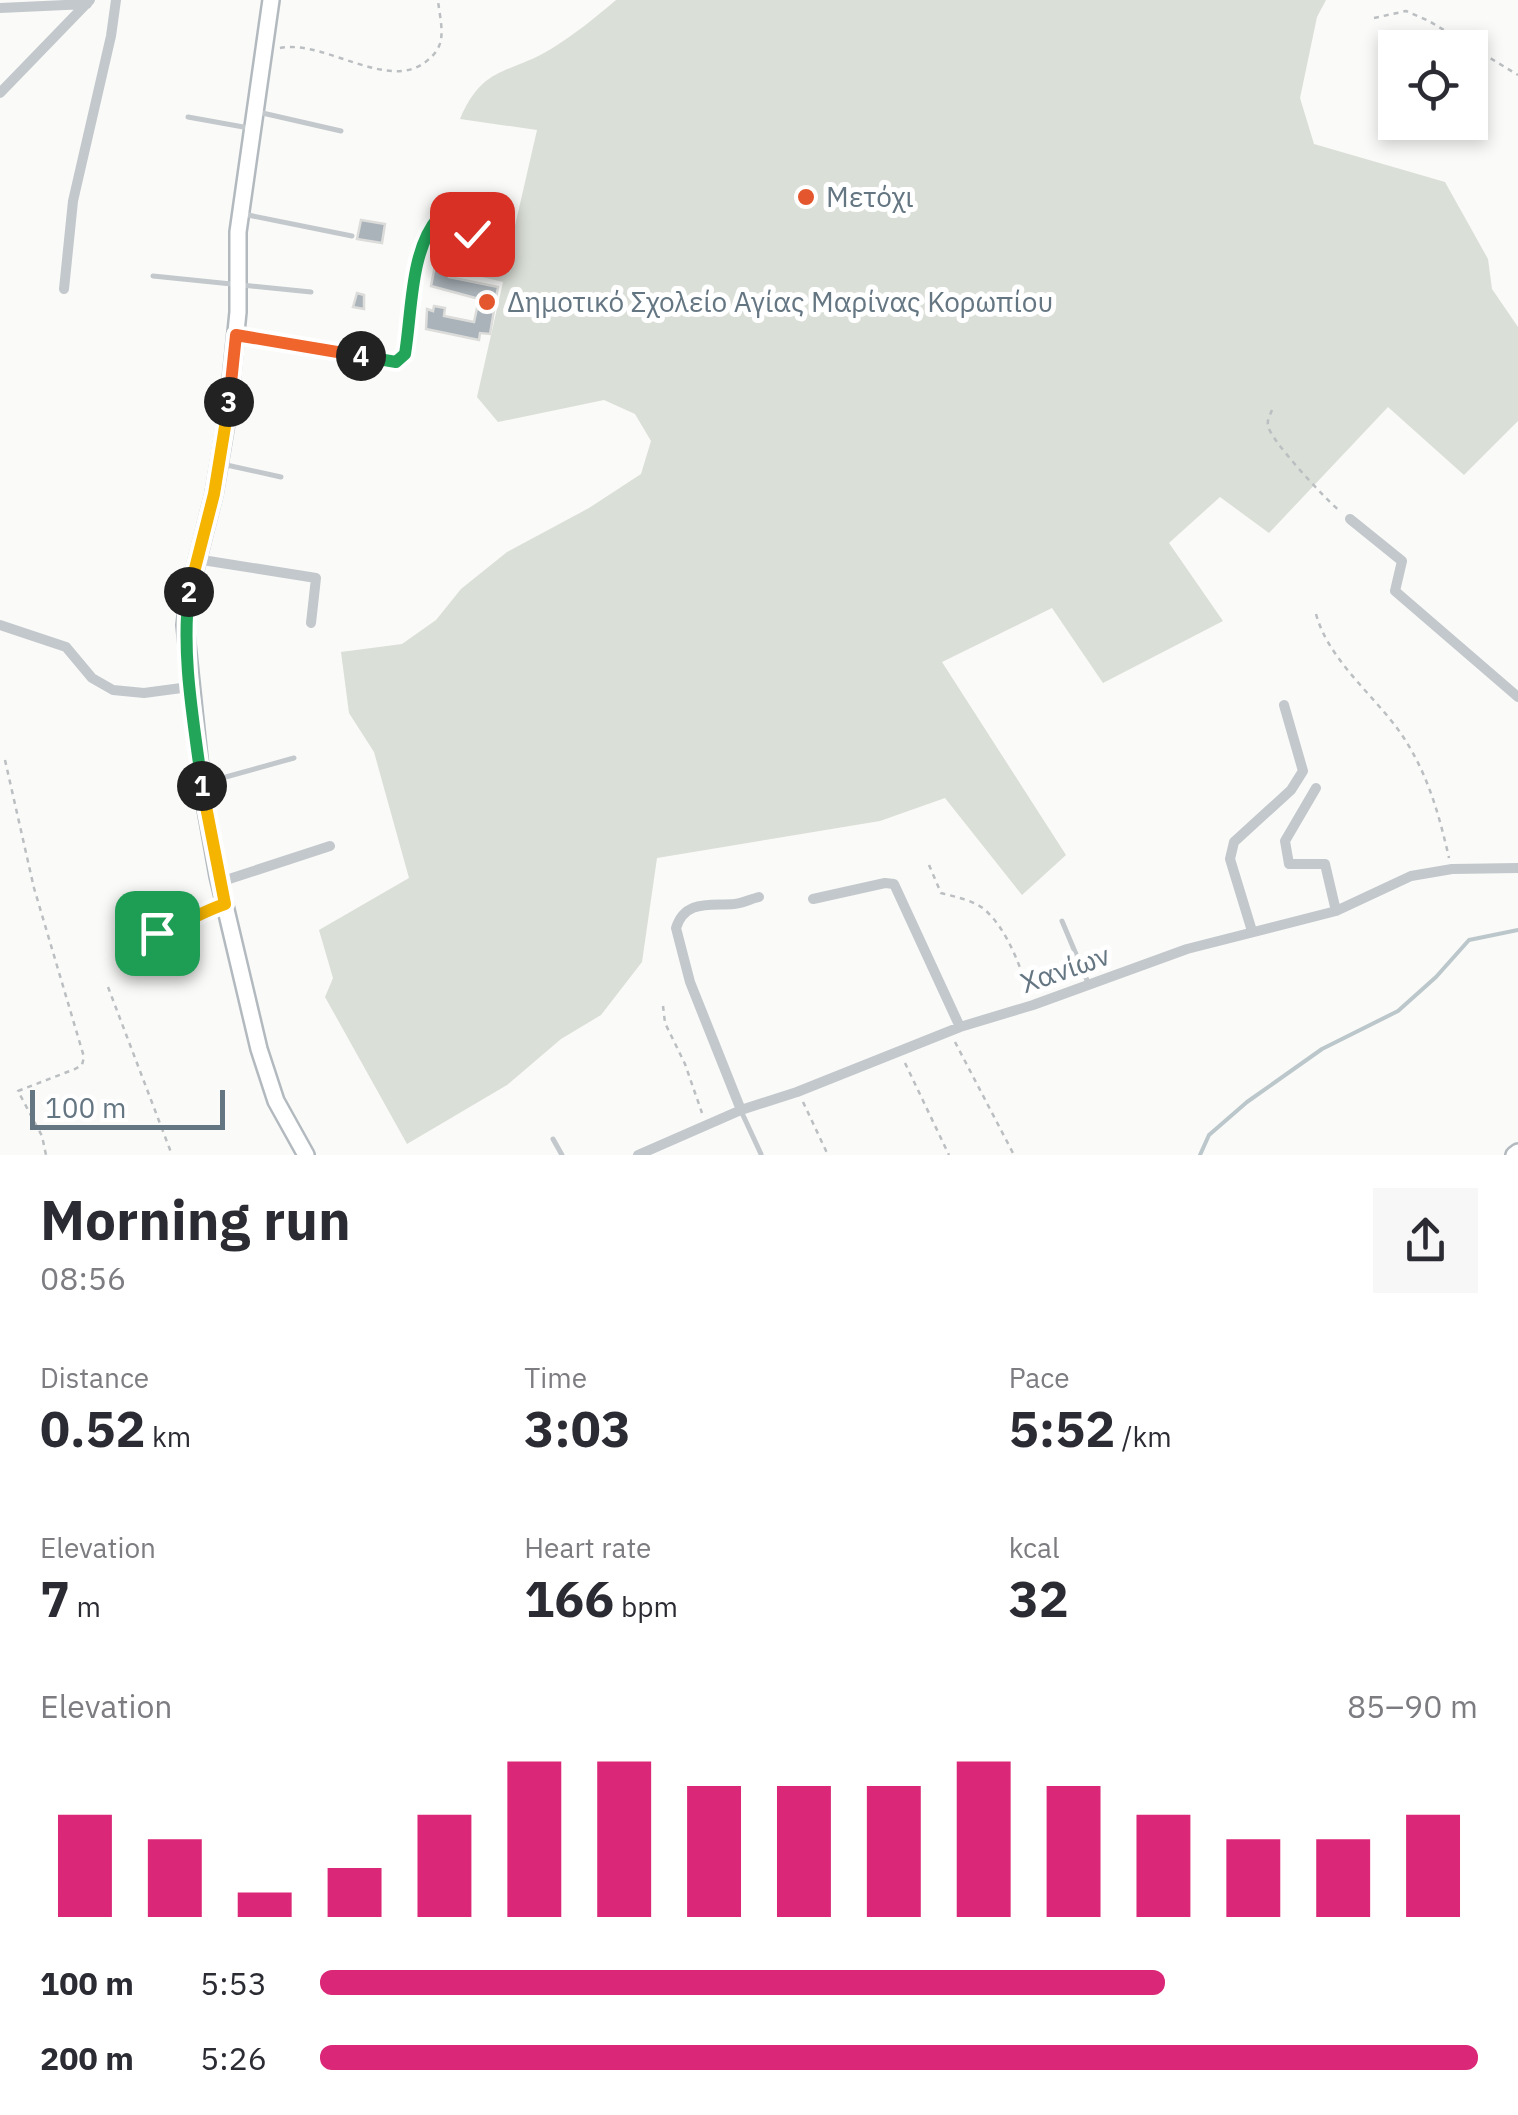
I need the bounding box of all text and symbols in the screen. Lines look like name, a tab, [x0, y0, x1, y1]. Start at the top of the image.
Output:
map controls	[1378, 30, 1488, 140]
button: locate	[1378, 30, 1488, 140]
place label: Μετόχι	[826, 178, 914, 215]
marker: Μετόχι	[795, 186, 817, 208]
pin	[430, 192, 515, 277]
icon: check	[445, 207, 500, 262]
place label: Δημοτικό Σχολείο Αγίας Μαρίνας Κορωπίου	[507, 283, 1053, 320]
marker: Δημοτικό Σχολείο Αγίας Μαρίνας Κορωπίου	[476, 291, 498, 313]
pin: 4	[336, 331, 386, 381]
text: 4	[353, 337, 369, 374]
pin: 3	[204, 377, 254, 427]
text: 3	[221, 383, 237, 420]
pin: 2	[164, 567, 214, 617]
text: 2	[181, 573, 197, 610]
pin: 1	[177, 761, 227, 811]
text: 1	[194, 767, 210, 804]
pin	[115, 891, 200, 976]
icon: arrive	[130, 906, 185, 961]
street label: Χανίων	[1015, 936, 1114, 1001]
scale bar	[30, 1085, 225, 1130]
text: 100 m	[45, 1089, 126, 1126]
text: Morning run	[40, 1184, 351, 1255]
button: share	[1373, 1188, 1478, 1293]
text: 08:56	[40, 1257, 126, 1299]
text: Distance	[40, 1359, 149, 1396]
text: Time	[524, 1359, 587, 1396]
text: Pace	[1009, 1359, 1070, 1396]
text: 0.52	[40, 1396, 146, 1461]
text: 3:03	[524, 1396, 631, 1461]
text: 5:52	[1009, 1396, 1115, 1461]
text: km	[146, 1418, 191, 1455]
text: /km	[1115, 1418, 1172, 1455]
text: Elevation	[40, 1529, 156, 1566]
text: Heart rate	[524, 1529, 651, 1566]
text: kcal	[1009, 1529, 1060, 1566]
text: 7	[40, 1566, 70, 1631]
text: 166	[524, 1566, 614, 1631]
text: 32	[1009, 1566, 1069, 1631]
text: m	[70, 1588, 101, 1625]
text: bpm	[614, 1588, 678, 1625]
text: Elevation	[40, 1685, 173, 1727]
text: 85–90 m	[1347, 1685, 1478, 1727]
text: 100 m	[40, 1962, 134, 2004]
text: 5:53	[200, 1962, 267, 2004]
text: 200 m	[40, 2037, 134, 2079]
text: 5:26	[200, 2037, 267, 2079]

